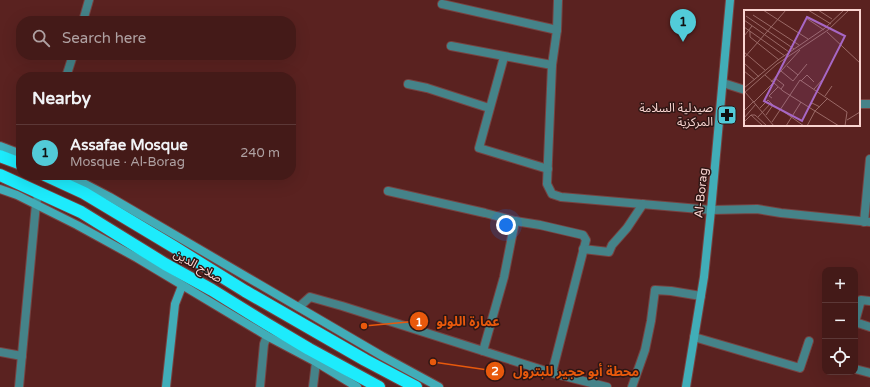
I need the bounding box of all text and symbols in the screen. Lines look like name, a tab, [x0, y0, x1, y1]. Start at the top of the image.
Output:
pin: 1	[670, 9, 696, 42]
inset map	[744, 10, 860, 126]
search box	[16, 16, 296, 60]
icon: search	[30, 27, 52, 49]
text: Search here	[62, 29, 146, 47]
text: Nearby	[32, 88, 91, 109]
place label: صيدلية السلامة المركزية	[639, 101, 713, 129]
pharmacy icon: صيدلية السلامة المركزية	[716, 104, 738, 126]
text: Assafae Mosque	[70, 136, 188, 154]
text: 1	[41, 145, 49, 161]
text: 240 m	[240, 145, 280, 161]
text: Mosque · Al-Borag	[70, 154, 185, 170]
street label: Al-Borag	[691, 167, 711, 219]
your location	[496, 215, 516, 235]
street label: صلاح الدين	[170, 247, 225, 287]
map controls	[822, 267, 858, 375]
button: +	[822, 267, 858, 303]
button: −	[822, 303, 858, 339]
callout: عمارة اللولو	[409, 309, 508, 334]
text: عمارة اللولو	[436, 314, 500, 330]
text: 1	[415, 315, 423, 329]
button: locate	[822, 339, 858, 375]
callout: محطة أبو حجير للبترول	[485, 359, 647, 384]
text: محطة أبو حجير للبترول	[513, 363, 639, 380]
text: 2	[491, 364, 499, 378]

